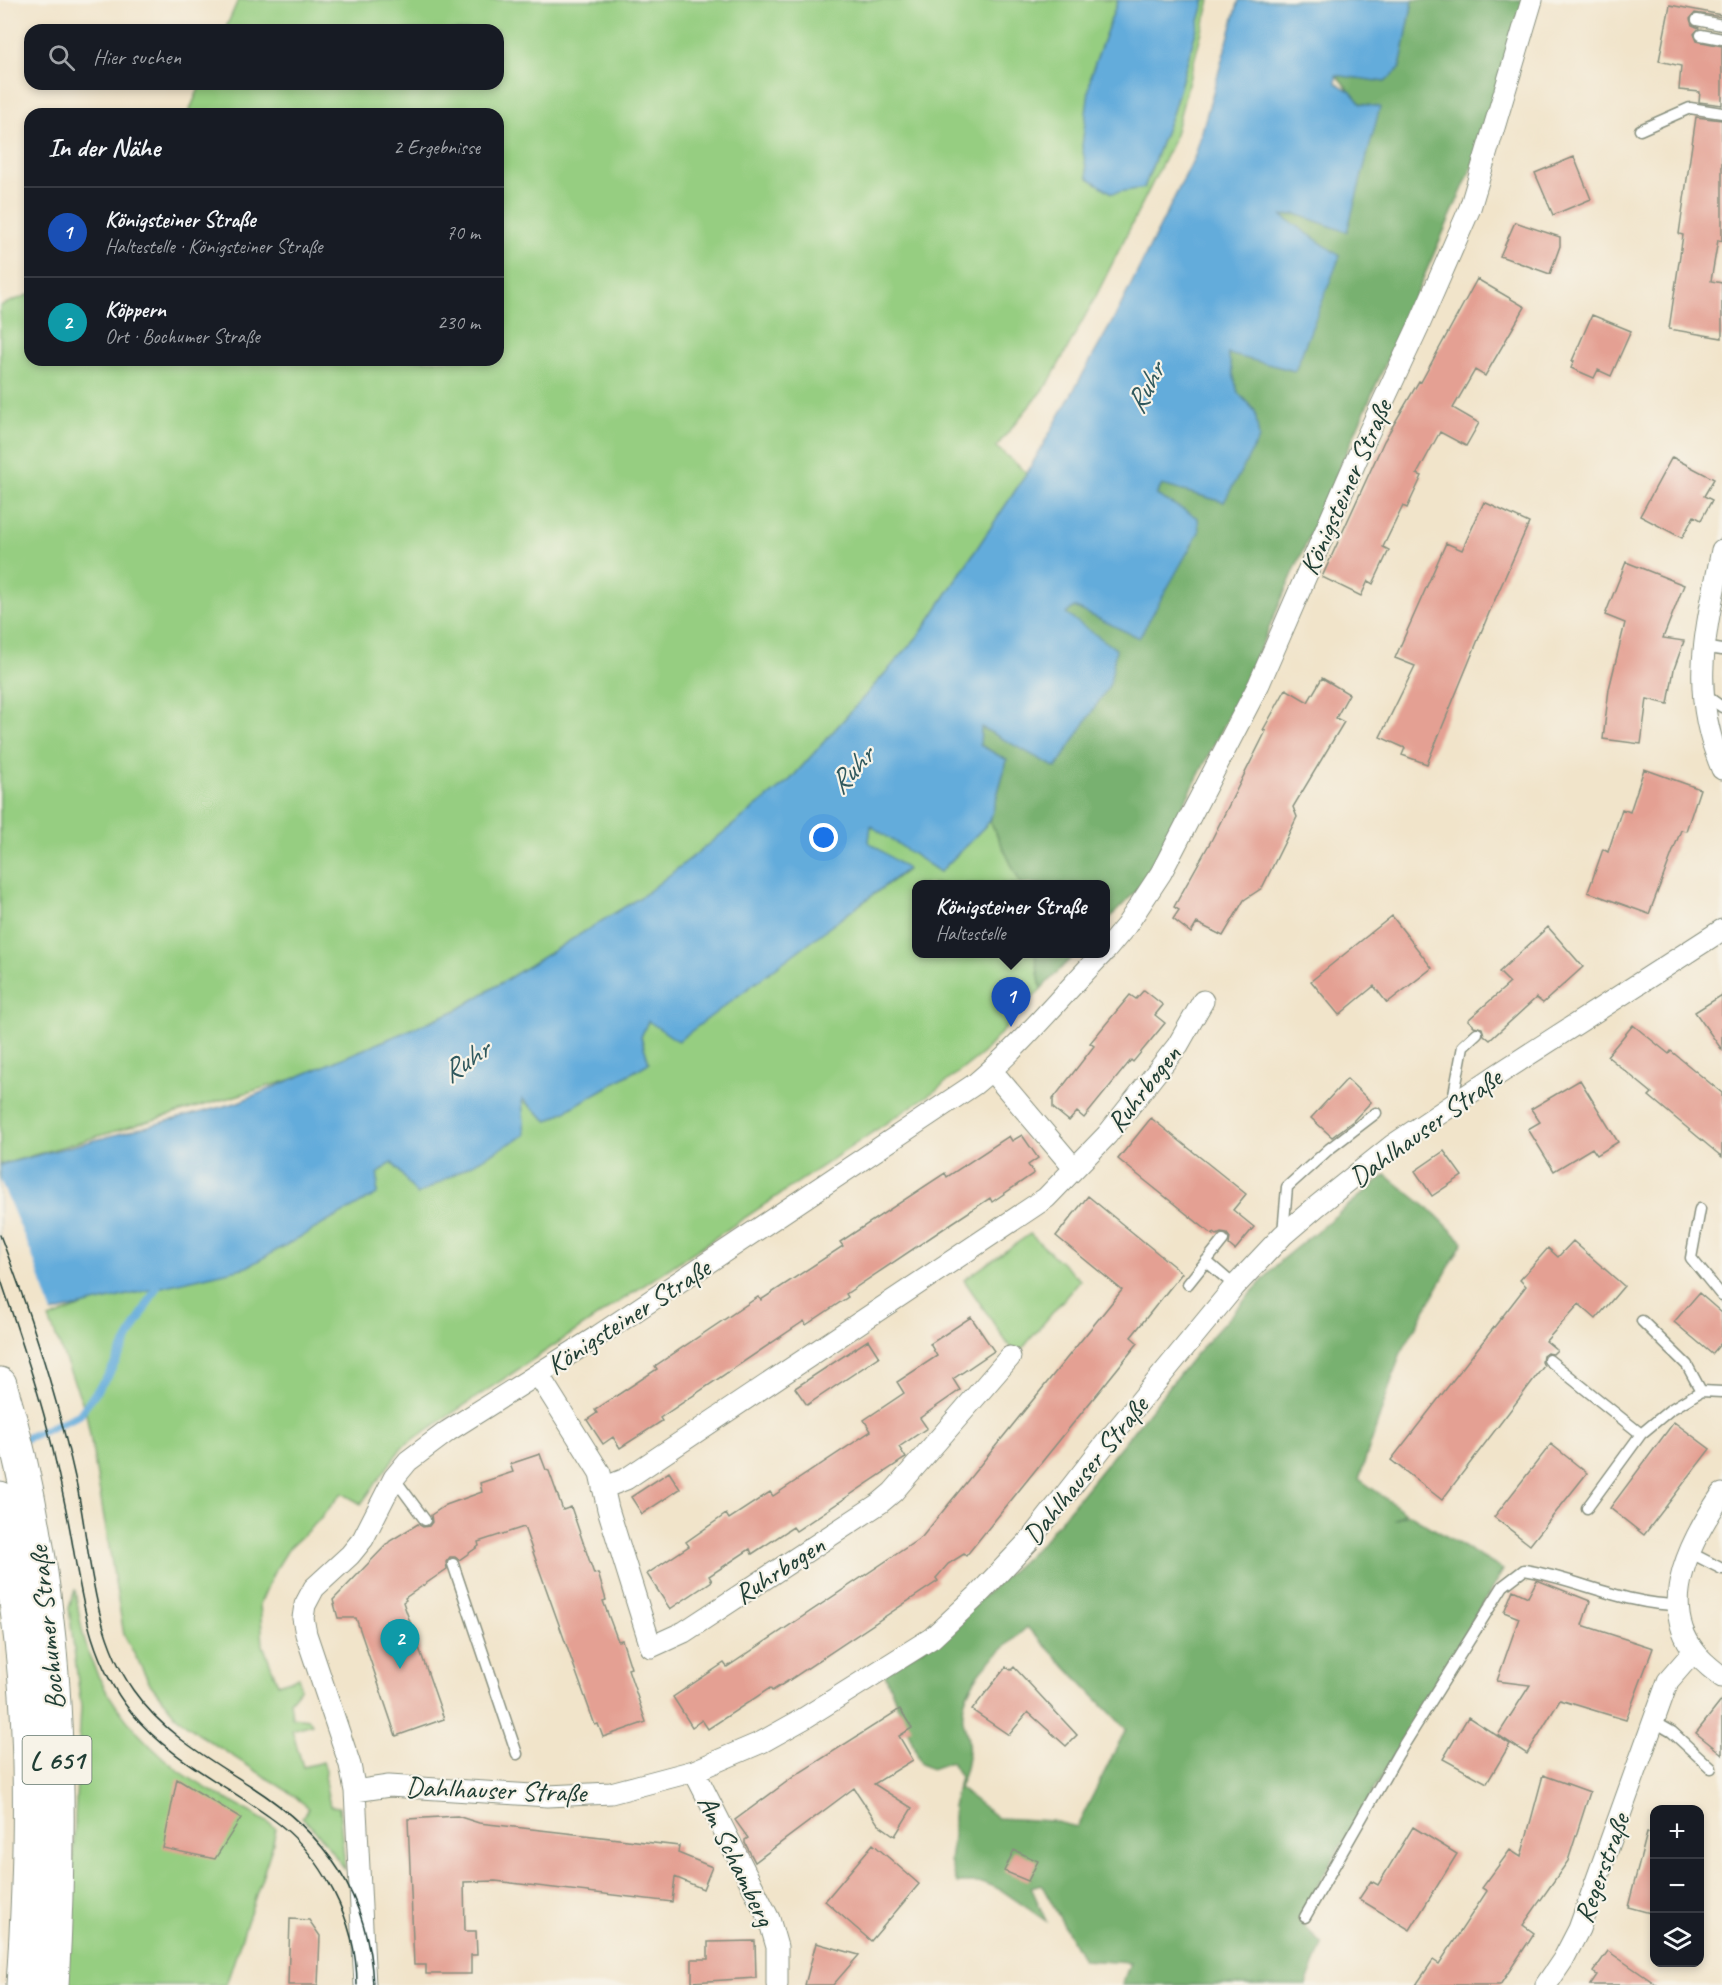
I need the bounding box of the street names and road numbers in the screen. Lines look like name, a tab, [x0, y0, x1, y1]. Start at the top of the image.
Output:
street label: Königsteiner Straße	[1291, 392, 1401, 580]
street label: Ruhrbogen	[1098, 1037, 1189, 1139]
street label: Dahlhauser Straße	[1342, 1059, 1510, 1195]
street label: Königsteiner Straße	[540, 1249, 718, 1382]
street label: Dahlhauser Straße	[1015, 1388, 1157, 1551]
street label: Ruhrbogen	[727, 1527, 832, 1612]
street label: Bochumer Straße	[20, 1542, 73, 1712]
road number: L 651	[22, 1736, 92, 1784]
street label: Dahlhauser Straße	[405, 1769, 589, 1810]
street label: Am Schamberg	[690, 1789, 784, 1933]
street label: Regerstraße	[1566, 1807, 1638, 1928]

